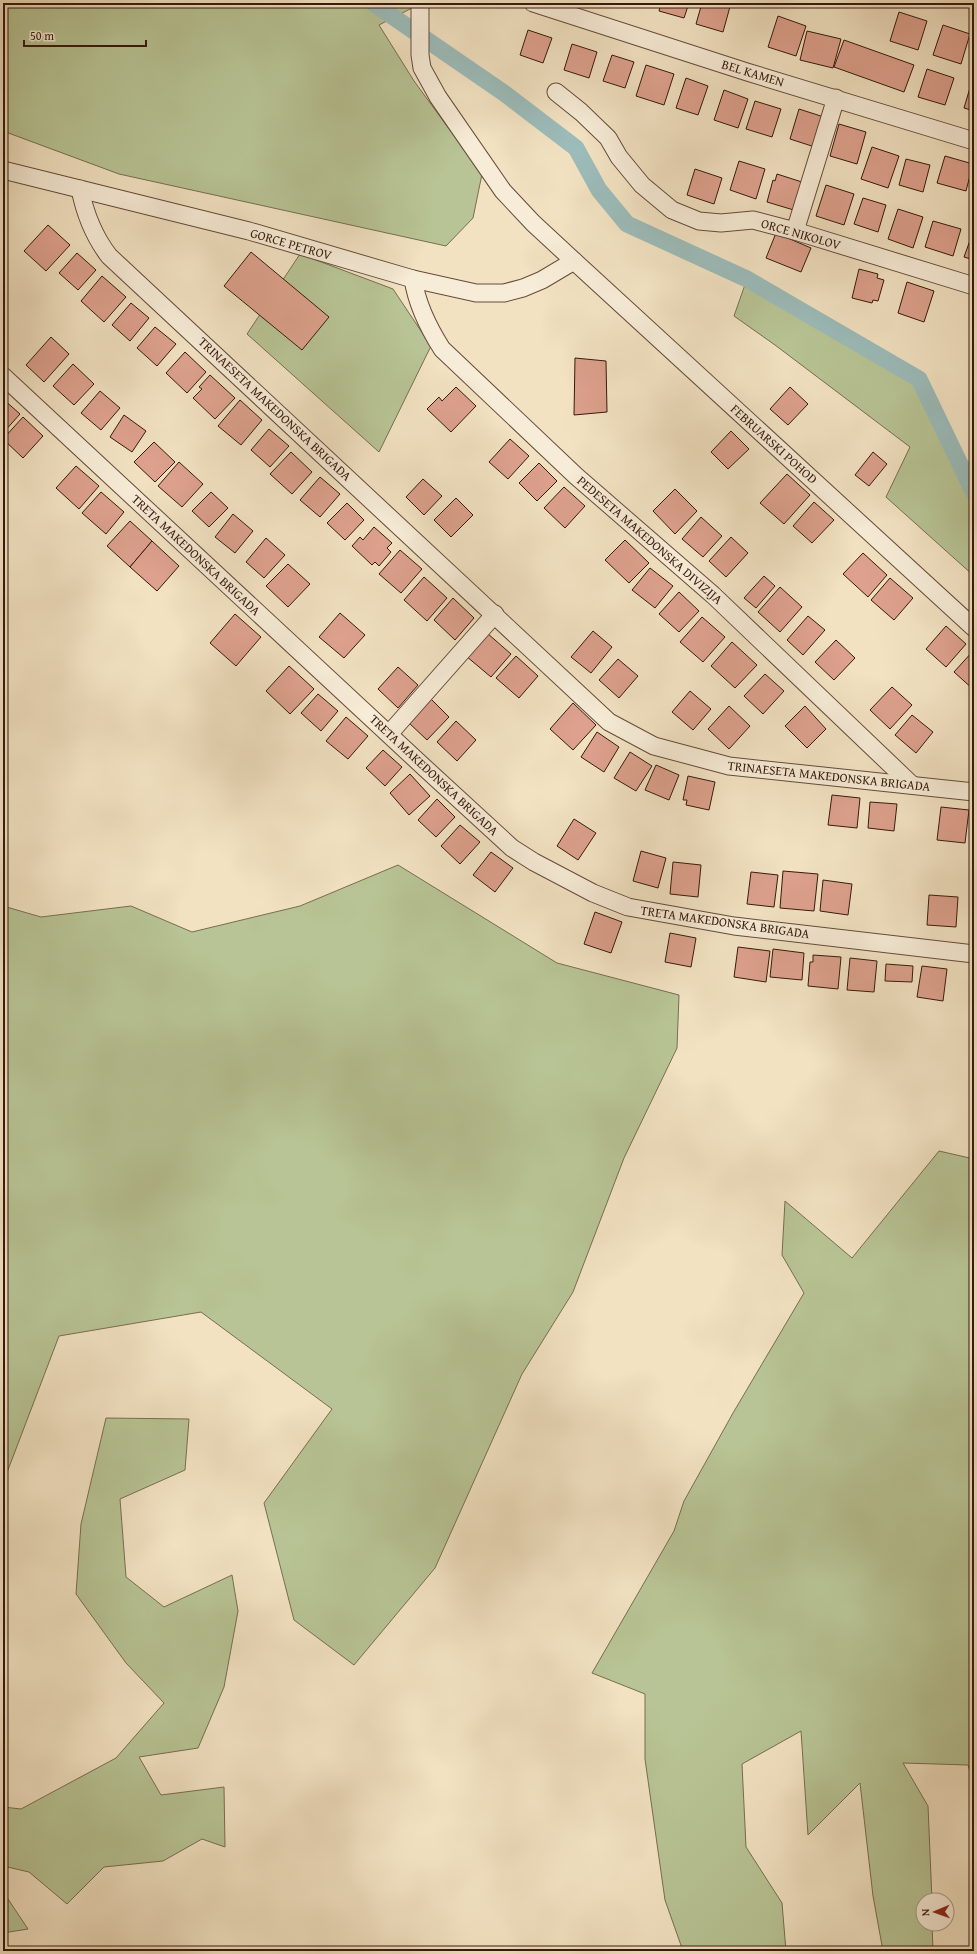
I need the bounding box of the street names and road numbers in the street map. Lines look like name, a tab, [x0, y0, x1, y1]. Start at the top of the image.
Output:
street label: BEL KAMEN	[719, 54, 787, 92]
street label: ORCE NIKOLOV	[759, 214, 843, 255]
street label: GORCE PETROV	[248, 223, 334, 265]
street label: TRINAESETA MAKEDONSKA BRIGADA	[194, 333, 356, 485]
street label: FEBRUARSKI POHOD	[726, 400, 822, 488]
street label: PEDESETA MAKEDONSKA DIVIZIJA	[573, 471, 727, 609]
street label: TRETA MAKEDONSKA BRIGADA	[127, 490, 265, 620]
street label: TRETA MAKEDONSKA BRIGADA	[365, 710, 503, 840]
street label: TRINAESETA MAKEDONSKA BRIGADA	[727, 756, 931, 796]
street label: TRETA MAKEDONSKA BRIGADA	[639, 901, 811, 943]

